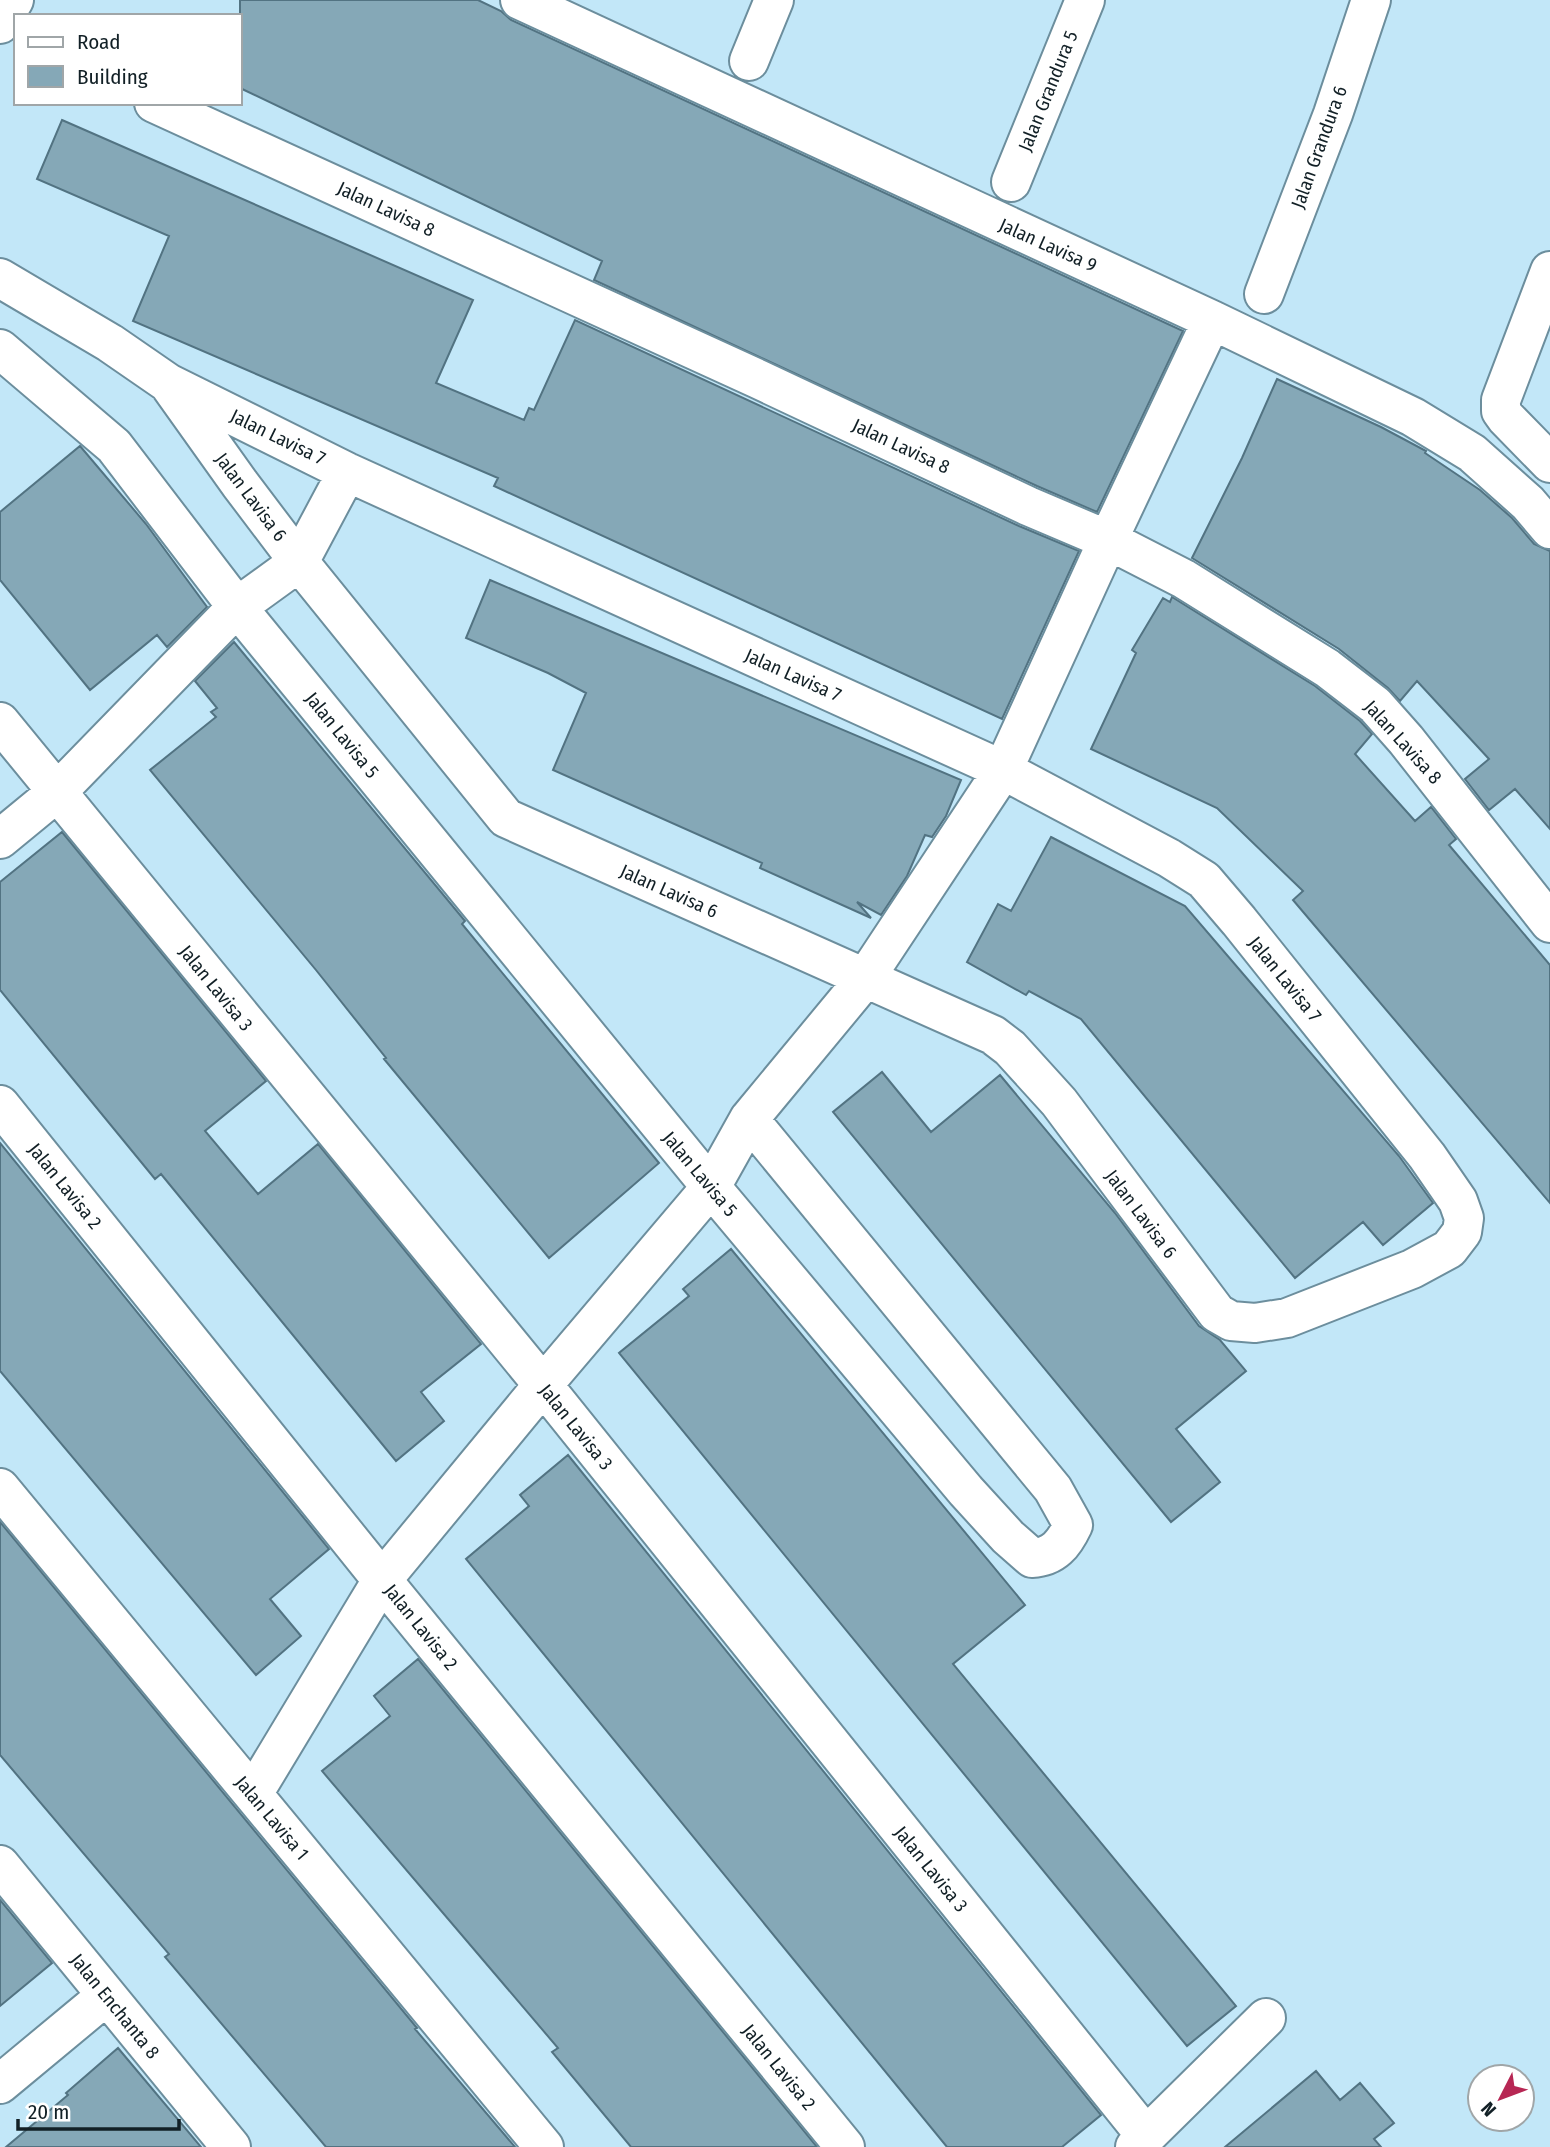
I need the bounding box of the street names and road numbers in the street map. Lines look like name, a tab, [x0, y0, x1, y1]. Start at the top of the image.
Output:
street label: Jalan Grandura 5	[1013, 27, 1083, 155]
street label: Jalan Grandura 6	[1286, 83, 1352, 211]
street label: Jalan Lavisa 8	[334, 176, 438, 242]
street label: Jalan Lavisa 9	[996, 213, 1100, 277]
street label: Jalan Lavisa 7	[227, 404, 330, 470]
street label: Jalan Lavisa 8	[849, 413, 953, 479]
street label: Jalan Lavisa 6	[210, 448, 292, 546]
street label: Jalan Lavisa 7	[741, 644, 845, 707]
street label: Jalan Lavisa 5	[300, 687, 384, 783]
street label: Jalan Lavisa 8	[1359, 695, 1447, 789]
street label: Jalan Lavisa 6	[616, 859, 722, 923]
street label: Jalan Lavisa 7	[1244, 932, 1327, 1026]
street label: Jalan Lavisa 3	[174, 940, 258, 1036]
street label: Jalan Lavisa 5	[658, 1127, 742, 1221]
street label: Jalan Lavisa 2	[23, 1138, 107, 1234]
street label: Jalan Lavisa 6	[1100, 1165, 1182, 1263]
street label: Jalan Lavisa 3	[534, 1379, 618, 1475]
street label: Jalan Lavisa 2	[379, 1579, 463, 1675]
street label: Jalan Lavisa 1	[230, 1771, 314, 1865]
street label: Jalan Lavisa 3	[889, 1821, 973, 1917]
street label: Jalan Enchanta 8	[66, 1949, 164, 2063]
street label: Jalan Lavisa 2	[737, 2019, 821, 2115]

